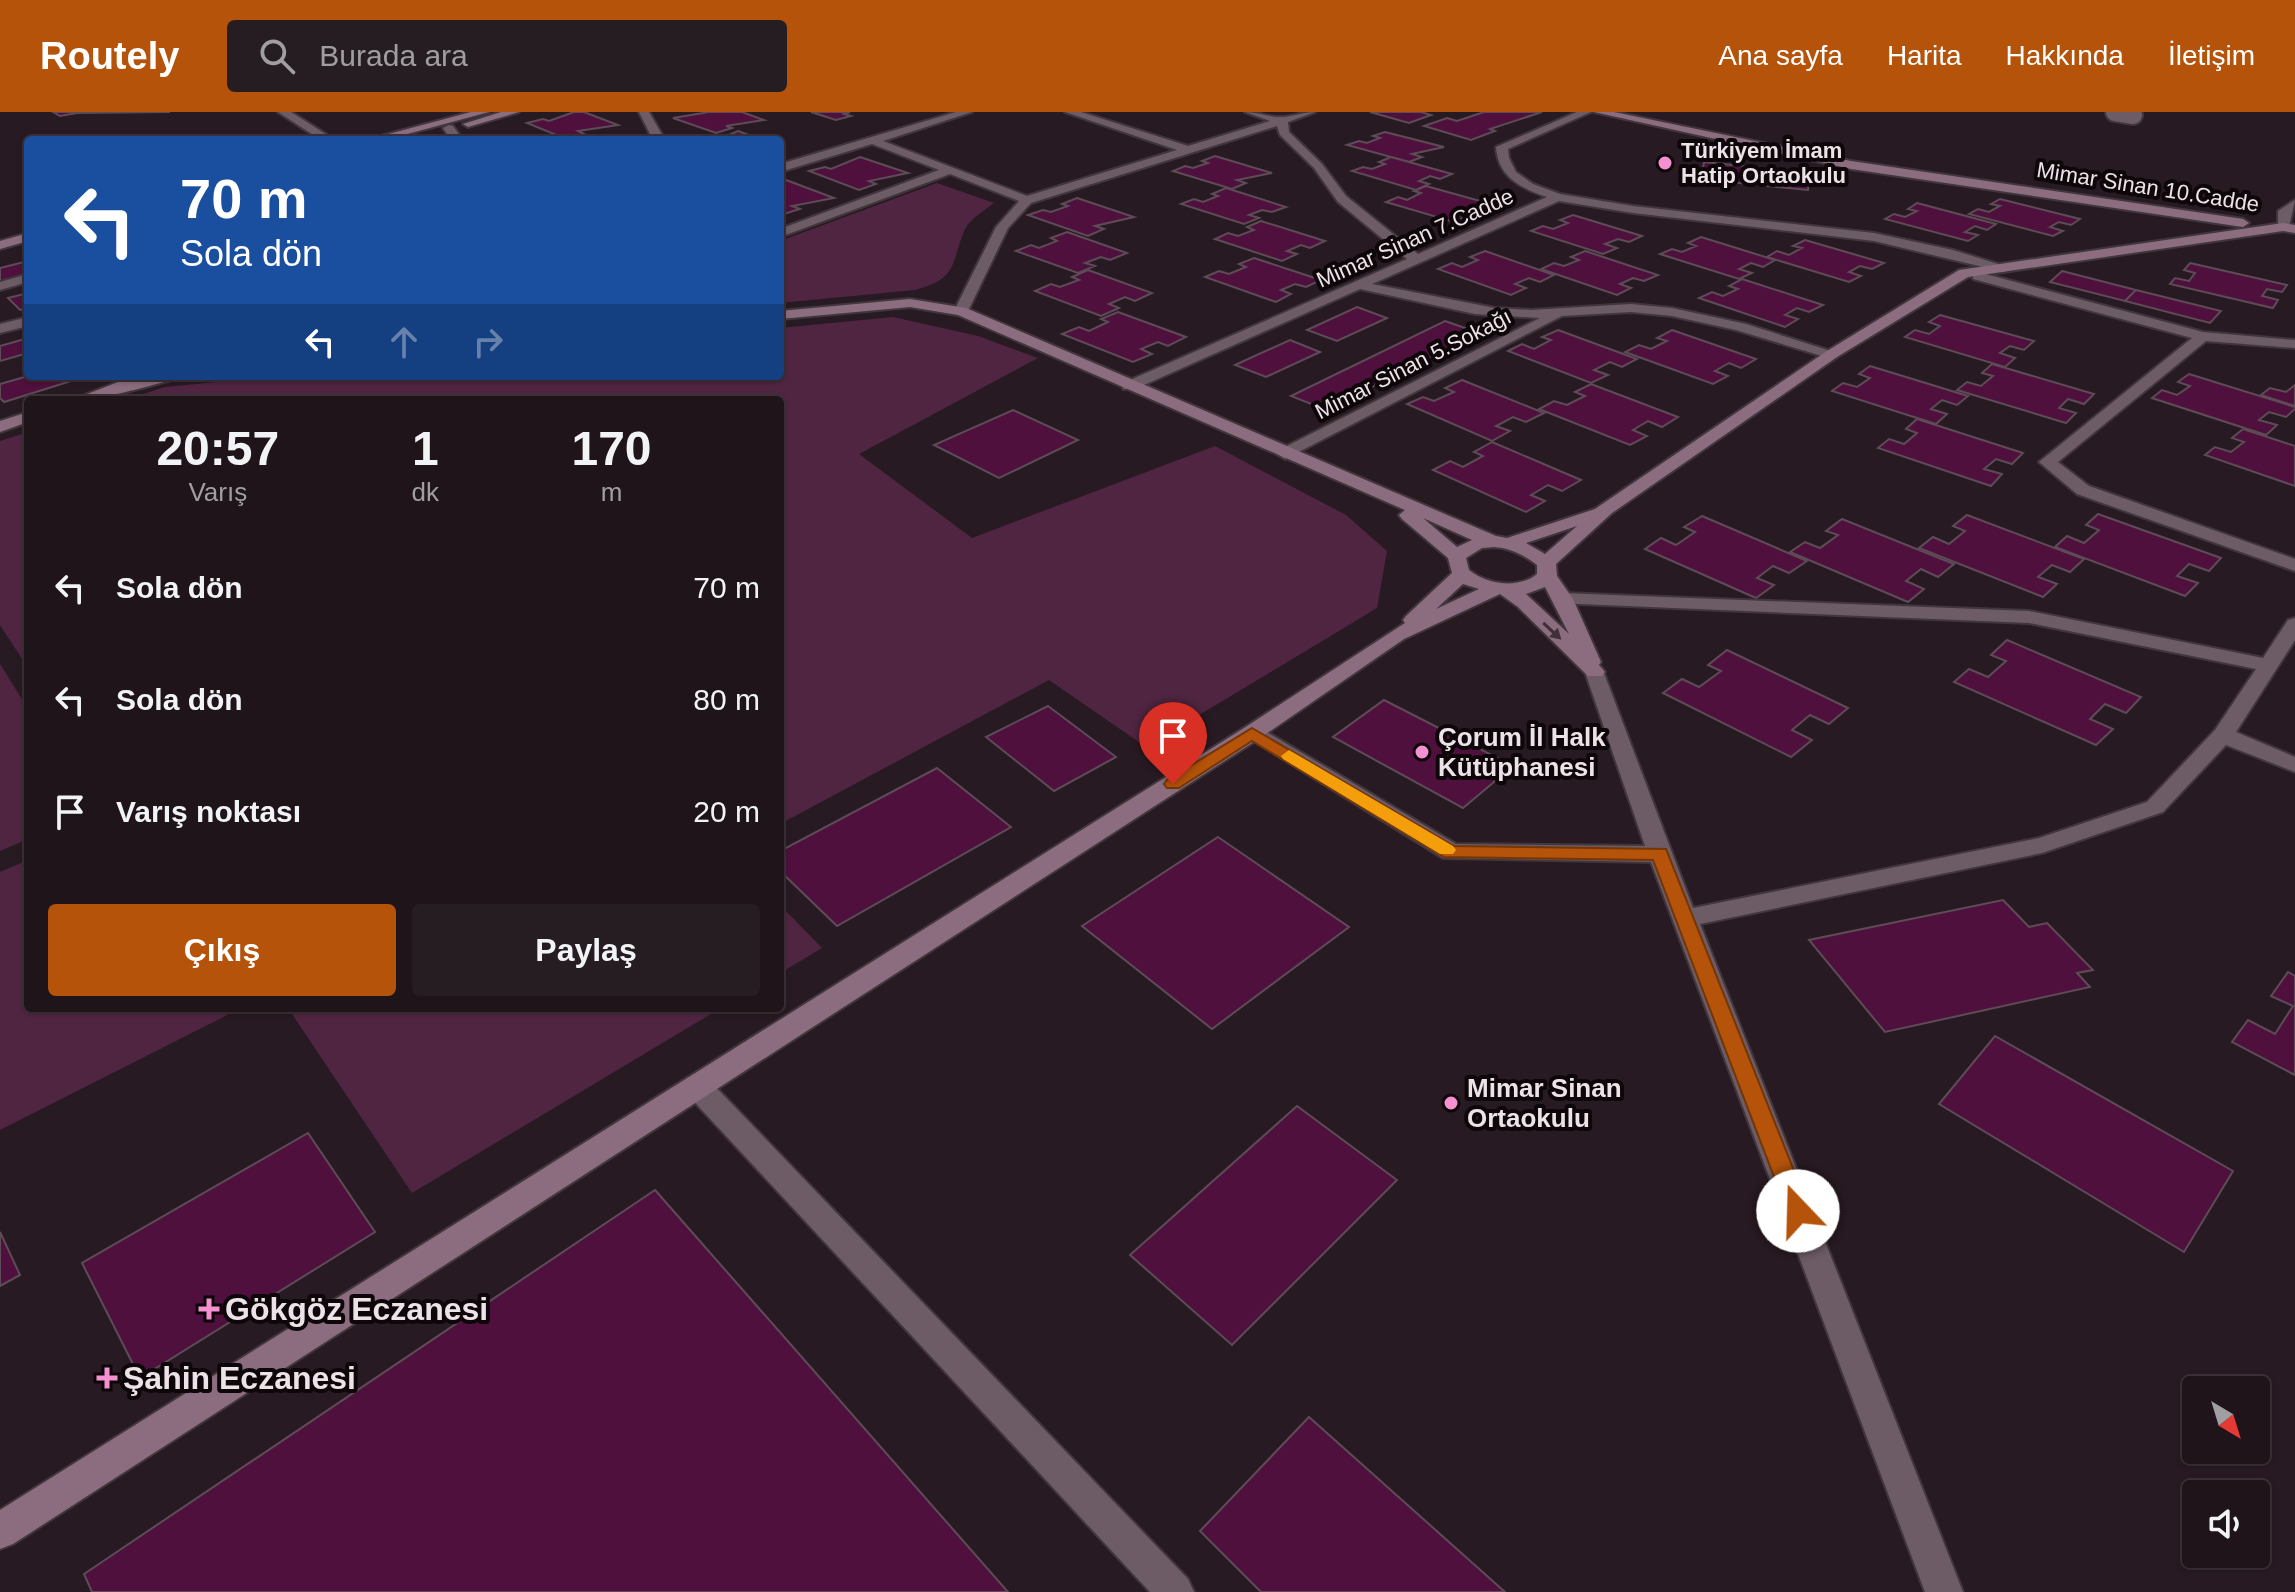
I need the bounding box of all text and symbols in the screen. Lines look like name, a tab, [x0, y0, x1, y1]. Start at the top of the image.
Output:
search box	[227, 20, 787, 92]
icon: search	[255, 34, 299, 78]
text: Routely	[40, 35, 179, 77]
text: Burada ara	[319, 39, 468, 72]
text: Ana sayfa	[1718, 40, 1843, 71]
text: Harita	[1887, 40, 1962, 71]
text: Hakkında	[2006, 40, 2124, 71]
text: İletişim	[2168, 40, 2255, 71]
place label: Türkiyem İmam Hatip Ortaokulu	[1681, 138, 1846, 188]
marker: Türkiyem İmam Hatip Ortaokulu	[1656, 154, 1674, 172]
street label: Mimar Sinan 10.Cadde	[2035, 157, 2261, 217]
text: 70 m	[180, 167, 308, 230]
icon: left	[48, 168, 152, 272]
street label: Mimar Sinan 7.Cadde	[1313, 183, 1517, 293]
text: Sola dön	[180, 233, 322, 274]
street label: Mimar Sinan 5.Sokağı	[1311, 304, 1515, 424]
icon: left	[298, 320, 342, 364]
icon: ahead	[382, 320, 426, 364]
icon: right	[466, 320, 510, 364]
text: 20:57	[156, 422, 279, 475]
text: 1	[412, 422, 439, 475]
text: 170	[571, 422, 652, 475]
text: Varış	[188, 477, 247, 507]
text: dk	[412, 477, 439, 507]
text: m	[601, 477, 622, 507]
icon: left	[48, 566, 92, 610]
text: Sola dön	[116, 571, 243, 604]
text: 70 m	[693, 571, 760, 604]
one-way arrow	[1542, 622, 1561, 640]
icon: left	[48, 678, 92, 722]
text: Sola dön	[116, 683, 243, 716]
text: 80 m	[693, 683, 760, 716]
pin	[1139, 702, 1207, 784]
icon: arrive	[1151, 714, 1195, 758]
place label: Çorum İl Halk Kütüphanesi	[1438, 722, 1606, 782]
marker: Çorum İl Halk Kütüphanesi	[1413, 743, 1431, 761]
icon: arrive	[48, 790, 92, 834]
text: Varış noktası	[116, 795, 301, 828]
text: 20 m	[693, 795, 760, 828]
button: Çıkış	[48, 904, 396, 996]
button: Paylaş	[412, 904, 760, 996]
place label: Mimar Sinan Ortaokulu	[1467, 1073, 1622, 1133]
marker: Mimar Sinan Ortaokulu	[1442, 1094, 1460, 1112]
position arrow	[1756, 1169, 1840, 1253]
place label: Gökgöz Eczanesi	[225, 1291, 488, 1327]
marker: Gökgöz Eczanesi	[200, 1300, 218, 1318]
place label: Şahin Eczanesi	[123, 1360, 356, 1396]
marker: Şahin Eczanesi	[98, 1369, 116, 1387]
north arrow	[2182, 1376, 2270, 1464]
map controls	[2182, 1376, 2270, 1568]
button: sound	[2182, 1480, 2270, 1568]

